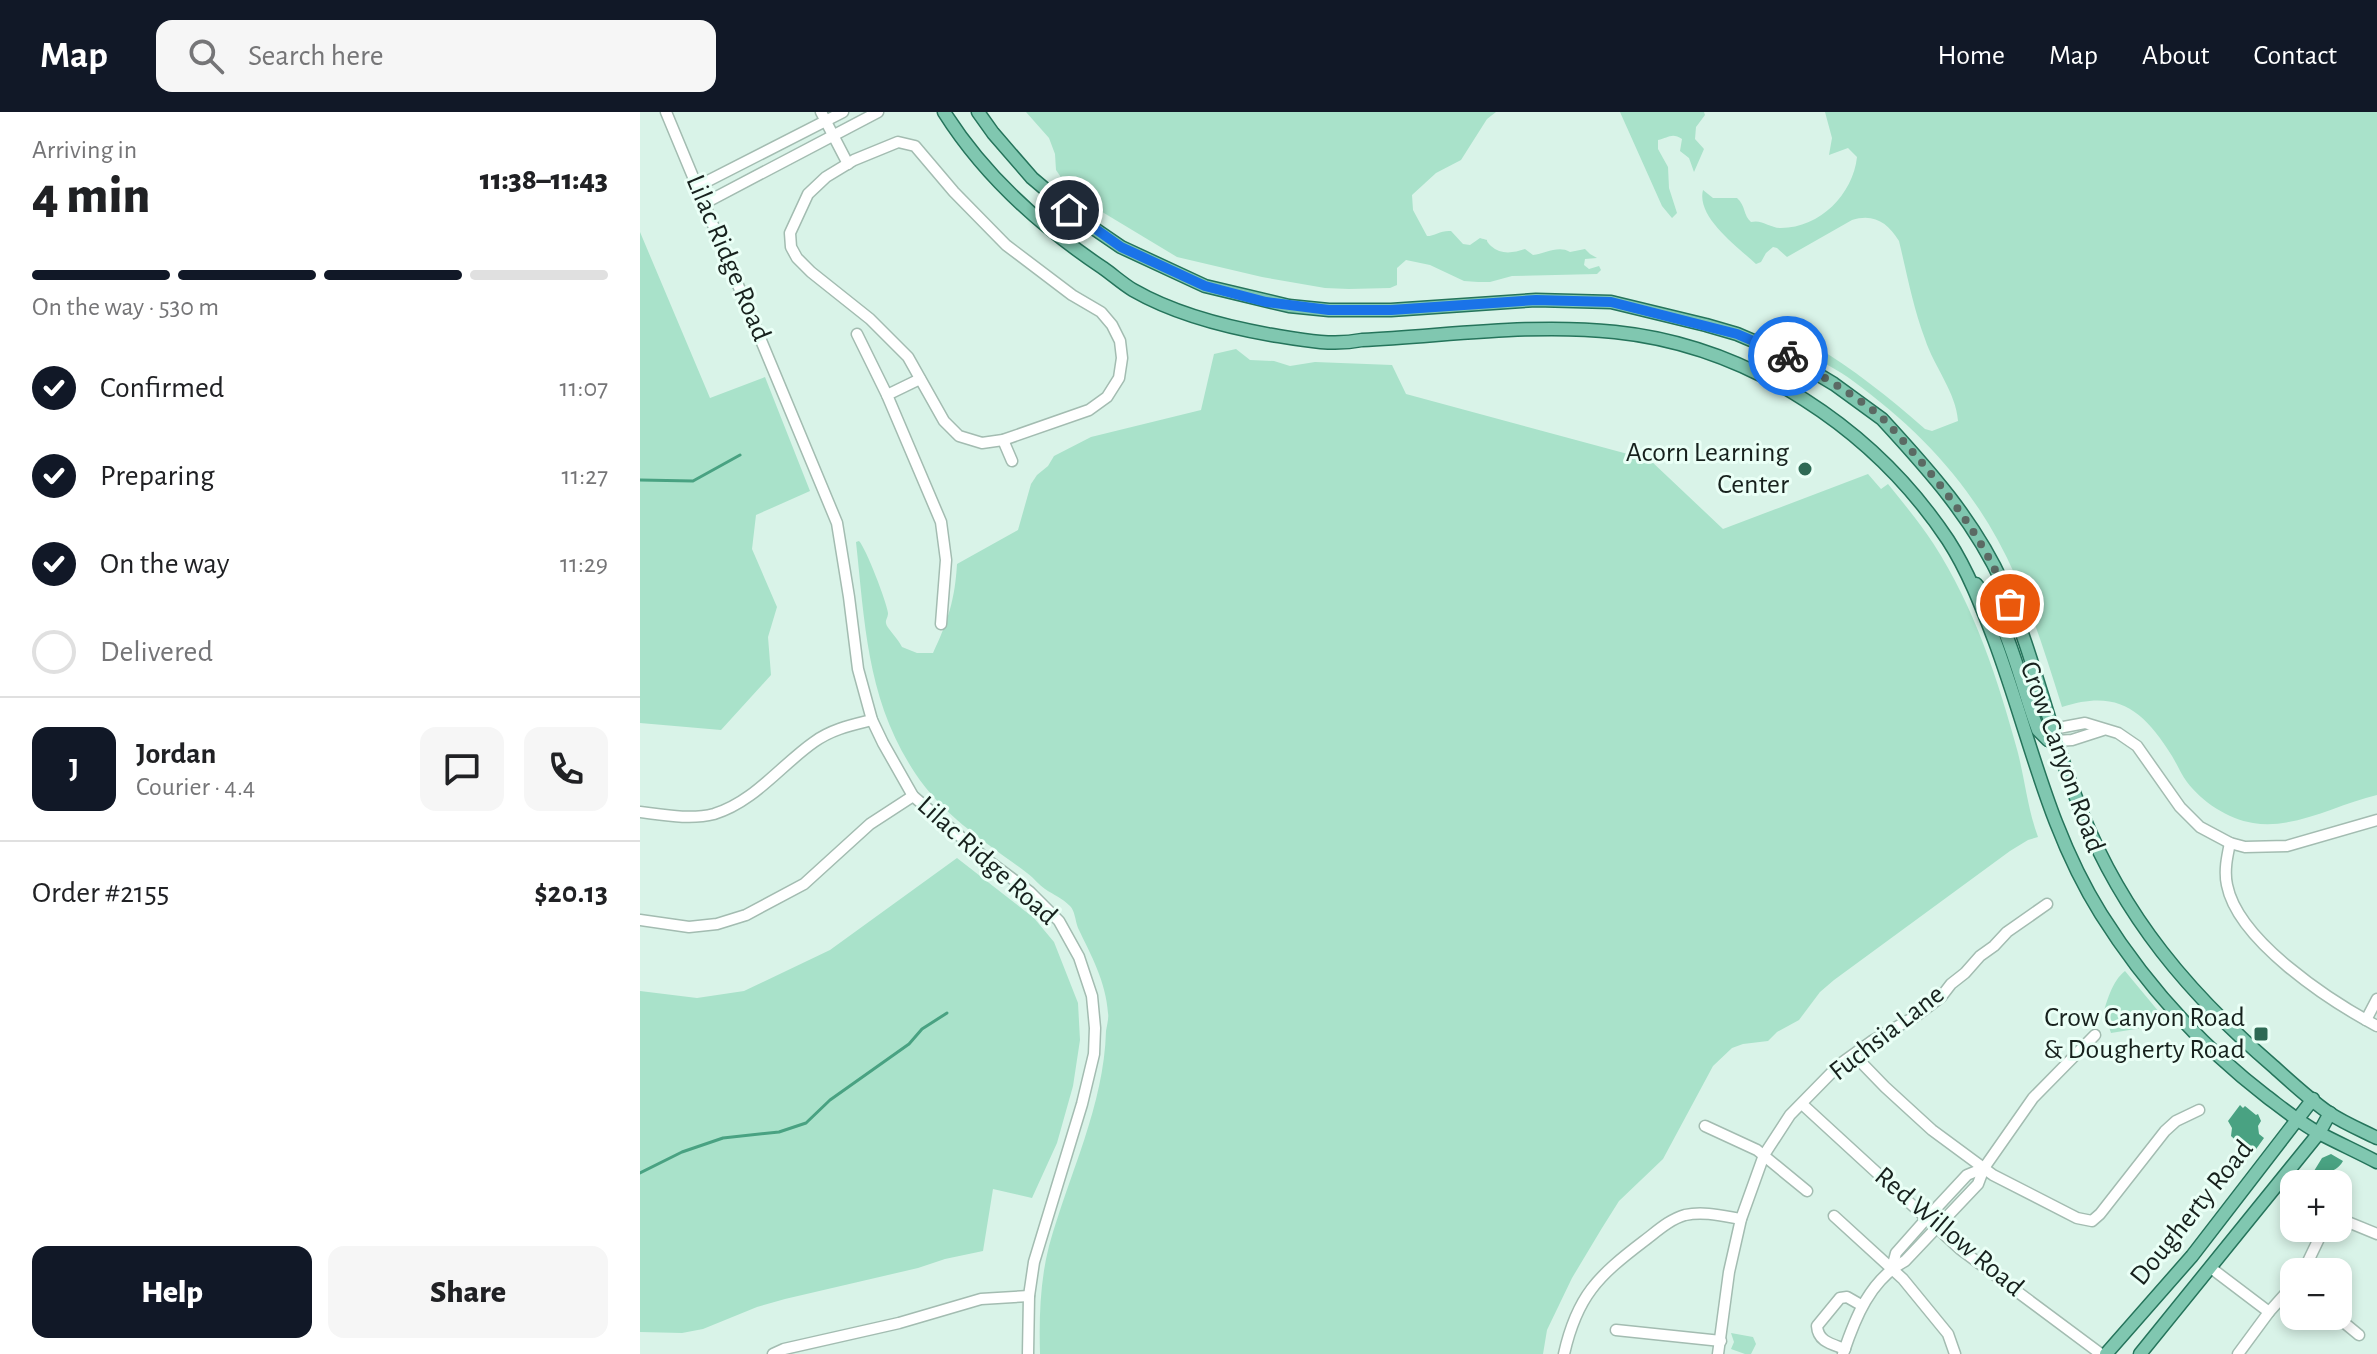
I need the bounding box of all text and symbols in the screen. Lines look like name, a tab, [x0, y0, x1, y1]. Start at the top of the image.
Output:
search box	[156, 20, 716, 92]
icon: search	[184, 34, 228, 78]
text: Map	[40, 37, 108, 75]
text: Search here	[248, 41, 384, 71]
text: Home	[1938, 42, 2005, 70]
text: Map	[2049, 42, 2098, 70]
text: About	[2142, 42, 2210, 70]
text: Contact	[2254, 42, 2337, 70]
text: Arriving in	[32, 137, 137, 163]
text: 11:38–11:43	[480, 165, 608, 195]
text: 4 min	[32, 170, 150, 222]
street label: Lilac Ridge Road	[680, 171, 776, 345]
pin	[1035, 176, 1103, 244]
icon: home	[1047, 188, 1091, 232]
text: On the way · 530 m	[32, 294, 219, 320]
courier	[1748, 316, 1828, 396]
icon: bike	[1766, 334, 1810, 378]
icon: check	[32, 366, 76, 410]
text: Confirmed	[100, 373, 224, 403]
text: 11:07	[560, 375, 608, 401]
place label: Acorn Learning Center	[1626, 439, 1789, 499]
icon: check	[32, 454, 76, 498]
marker: Acorn Learning Center	[1796, 460, 1814, 478]
text: Preparing	[100, 461, 215, 491]
text: 11:27	[561, 463, 608, 489]
icon: check	[32, 542, 76, 586]
text: On the way	[100, 549, 229, 579]
text: 11:29	[560, 551, 608, 577]
pin	[1976, 570, 2044, 638]
icon: bag	[1988, 582, 2032, 626]
text: Delivered	[100, 637, 213, 667]
street label: Crow Canyon Road	[2015, 658, 2109, 856]
button: chat	[420, 727, 504, 811]
button: phone	[524, 727, 608, 811]
text: Jordan	[136, 739, 216, 769]
text: J	[69, 754, 79, 784]
text: Courier · 4.4	[136, 774, 255, 800]
street label: Lilac Ridge Road	[912, 791, 1062, 931]
text: Order #2155	[32, 878, 169, 908]
text: $20.13	[534, 878, 608, 908]
street label: Fuchsia Lane	[1824, 980, 1950, 1086]
place label: Crow Canyon Road & Dougherty Road	[2043, 1004, 2245, 1064]
marker: Crow Canyon Road & Dougherty Road	[2252, 1025, 2270, 1043]
street label: Dougherty Road	[2125, 1135, 2259, 1291]
street label: Red Willow Road	[1869, 1162, 2029, 1302]
map controls	[2280, 1170, 2352, 1330]
button: +	[2280, 1170, 2352, 1242]
button: Help	[32, 1246, 312, 1338]
button: Share	[328, 1246, 608, 1338]
button: −	[2280, 1258, 2352, 1330]

